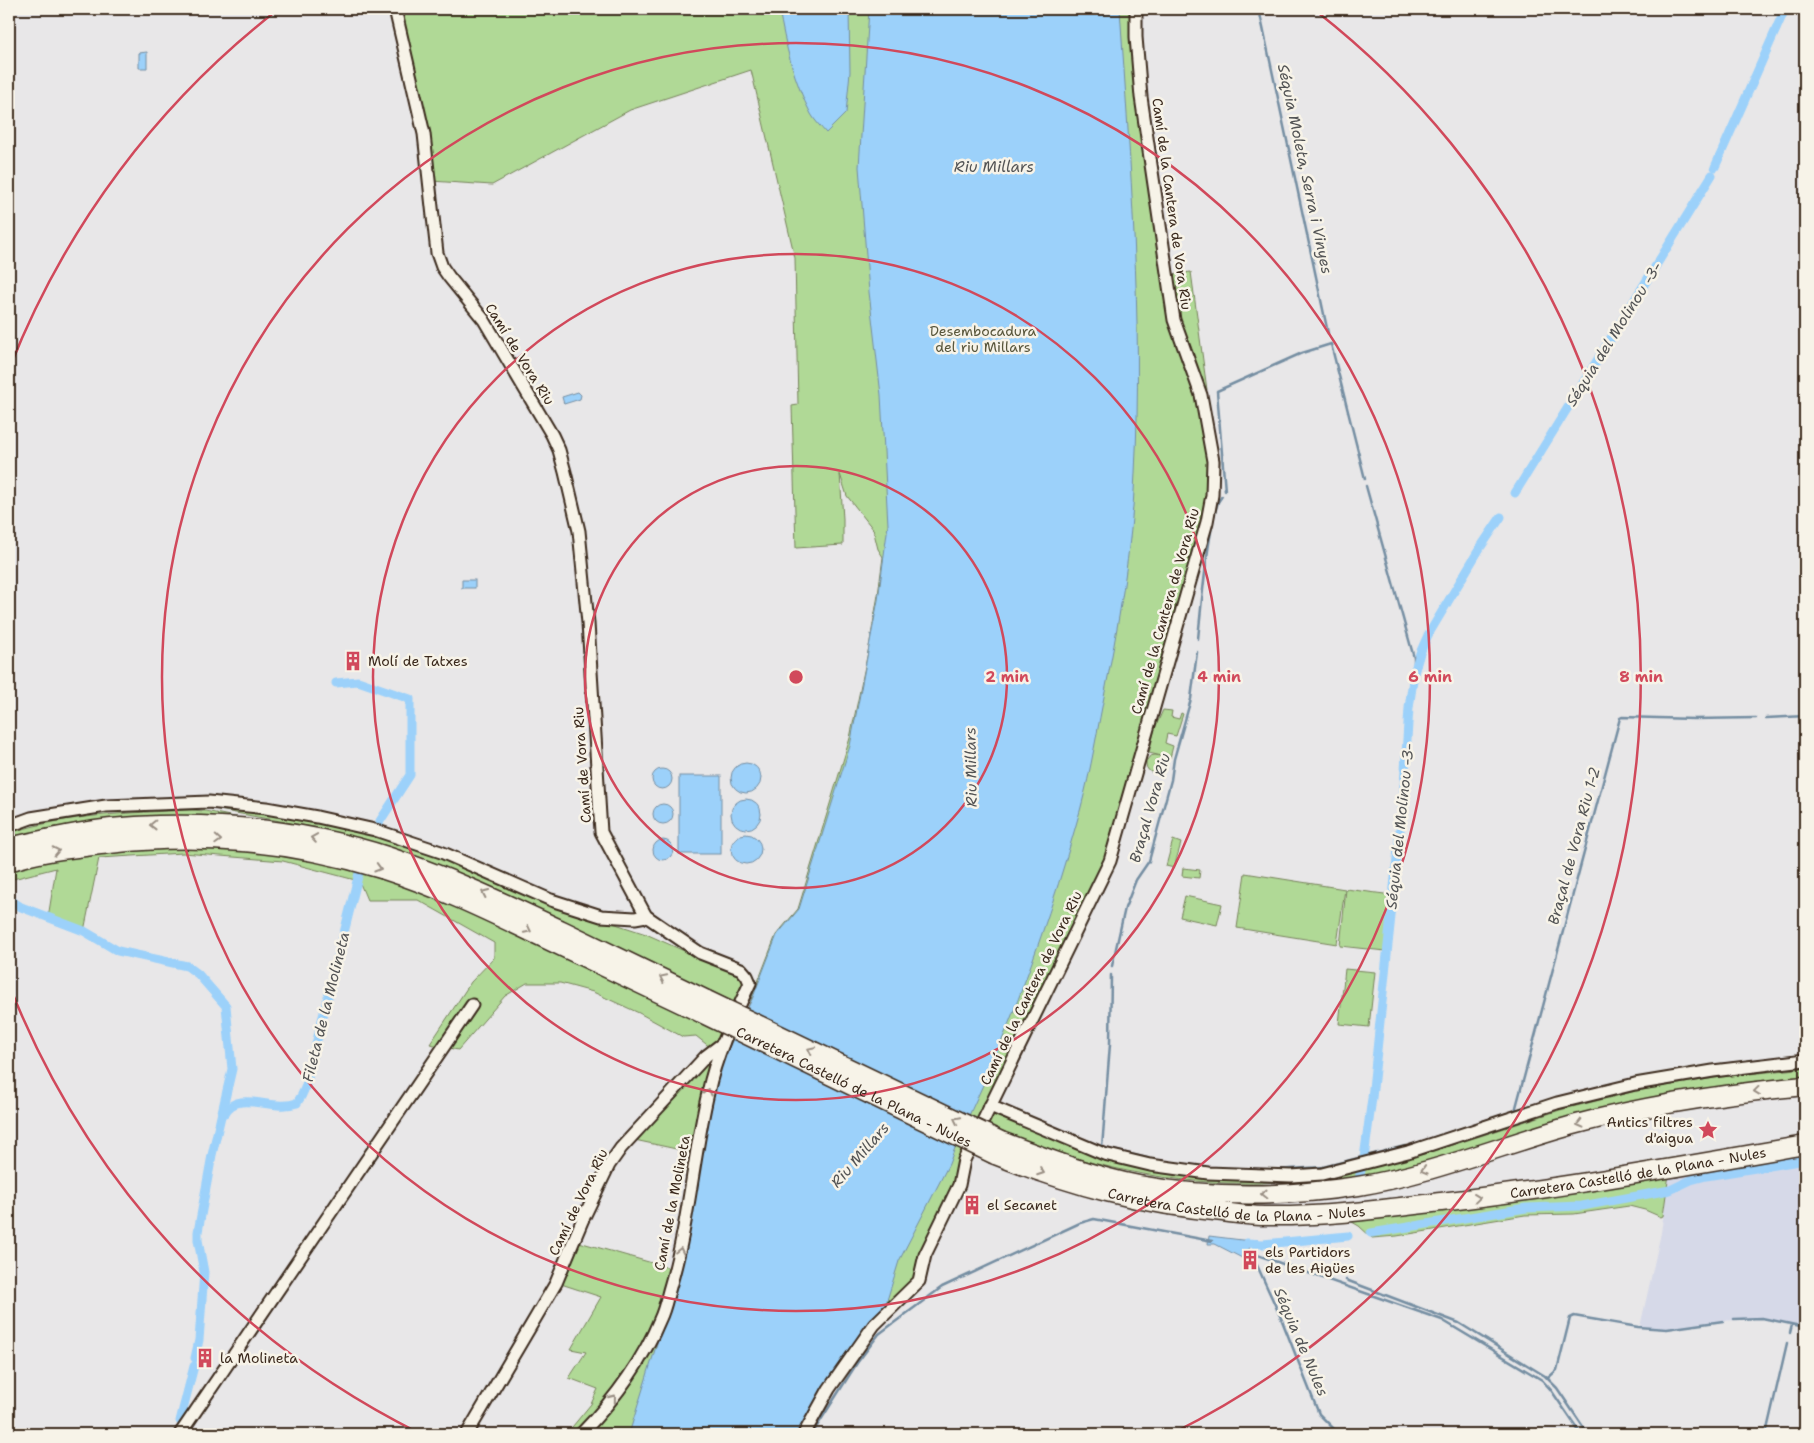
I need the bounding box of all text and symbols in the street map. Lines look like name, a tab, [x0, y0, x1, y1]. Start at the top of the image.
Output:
water label: Séquia Moleta, Serra i Vinyes	[1273, 62, 1337, 276]
street label: Camí de la Cantera de Vora Riu	[1148, 97, 1196, 311]
water label: Riu Millars	[954, 157, 1034, 177]
water label: Séquia del Molinou -3-	[1561, 258, 1667, 410]
street label: Camí de Vora Riu	[481, 300, 559, 408]
park label: Desembocadura del riu Millars	[930, 322, 1037, 356]
street label: Camí de la Cantera de Vora Riu	[1127, 506, 1203, 716]
building icon: Molí de Tatxes	[342, 650, 364, 672]
place label: Molí de Tatxes	[368, 652, 468, 670]
text: 2 min	[985, 667, 1029, 687]
text: 4 min	[1197, 667, 1241, 687]
text: 6 min	[1408, 667, 1452, 687]
text: 8 min	[1619, 667, 1663, 687]
centre of rings	[787, 668, 805, 686]
street label: Camí de Vora Riu	[569, 706, 595, 824]
water label: Riu Millars	[960, 727, 982, 807]
water label: Séquia del Molinou -3-	[1381, 742, 1419, 910]
water label: Braçal Vora Riu	[1125, 751, 1175, 865]
water label: Braçal de Vora Riu 1-2	[1543, 765, 1605, 927]
one-way arrow	[148, 820, 156, 831]
one-way arrow	[310, 833, 318, 844]
one-way arrow	[214, 835, 222, 846]
one-way arrow	[52, 847, 61, 857]
one-way arrow	[373, 863, 381, 873]
street label: Camí de la Cantera de Vora Riu	[976, 888, 1086, 1088]
one-way arrow	[481, 889, 490, 900]
one-way arrow	[523, 924, 532, 934]
water label: Fileta de la Molineta	[298, 930, 354, 1084]
one-way arrow	[659, 974, 668, 985]
street label: Carretera Castelló de la Plana - Nules	[733, 1022, 975, 1151]
one-way arrow	[807, 1045, 816, 1056]
one-way arrow	[1752, 1085, 1760, 1096]
one-way arrow	[703, 1088, 713, 1096]
place label: Antics filtres d'aigua	[1607, 1113, 1693, 1147]
one-way arrow	[954, 1116, 963, 1126]
water label: Riu Millars	[826, 1118, 894, 1192]
one-way arrow	[1575, 1118, 1584, 1129]
place icon: Antics filtres d'aigua	[1697, 1119, 1719, 1141]
street label: Camí de la Molineta	[650, 1134, 694, 1272]
street label: Carretera Castelló de la Plana - Nules	[1509, 1143, 1768, 1202]
street label: Camí de Vora Riu	[544, 1146, 612, 1258]
one-way arrow	[1421, 1165, 1429, 1175]
one-way arrow	[1036, 1166, 1044, 1176]
street label: Carretera Castelló de la Plana - Nules	[1106, 1184, 1366, 1225]
one-way arrow	[1260, 1189, 1268, 1199]
one-way arrow	[1474, 1193, 1482, 1204]
building icon: el Secanet	[961, 1194, 983, 1216]
place label: el Secanet	[987, 1196, 1057, 1214]
place label: els Partidors de les Aigües	[1265, 1243, 1355, 1277]
one-way arrow	[674, 1247, 685, 1256]
building icon: els Partidors de les Aigües	[1239, 1249, 1261, 1271]
water label: Séquia de Nules	[1269, 1285, 1333, 1399]
building icon: la Molineta	[194, 1347, 216, 1369]
place label: la Molineta	[220, 1349, 298, 1367]
one-way arrow	[608, 1395, 616, 1404]

